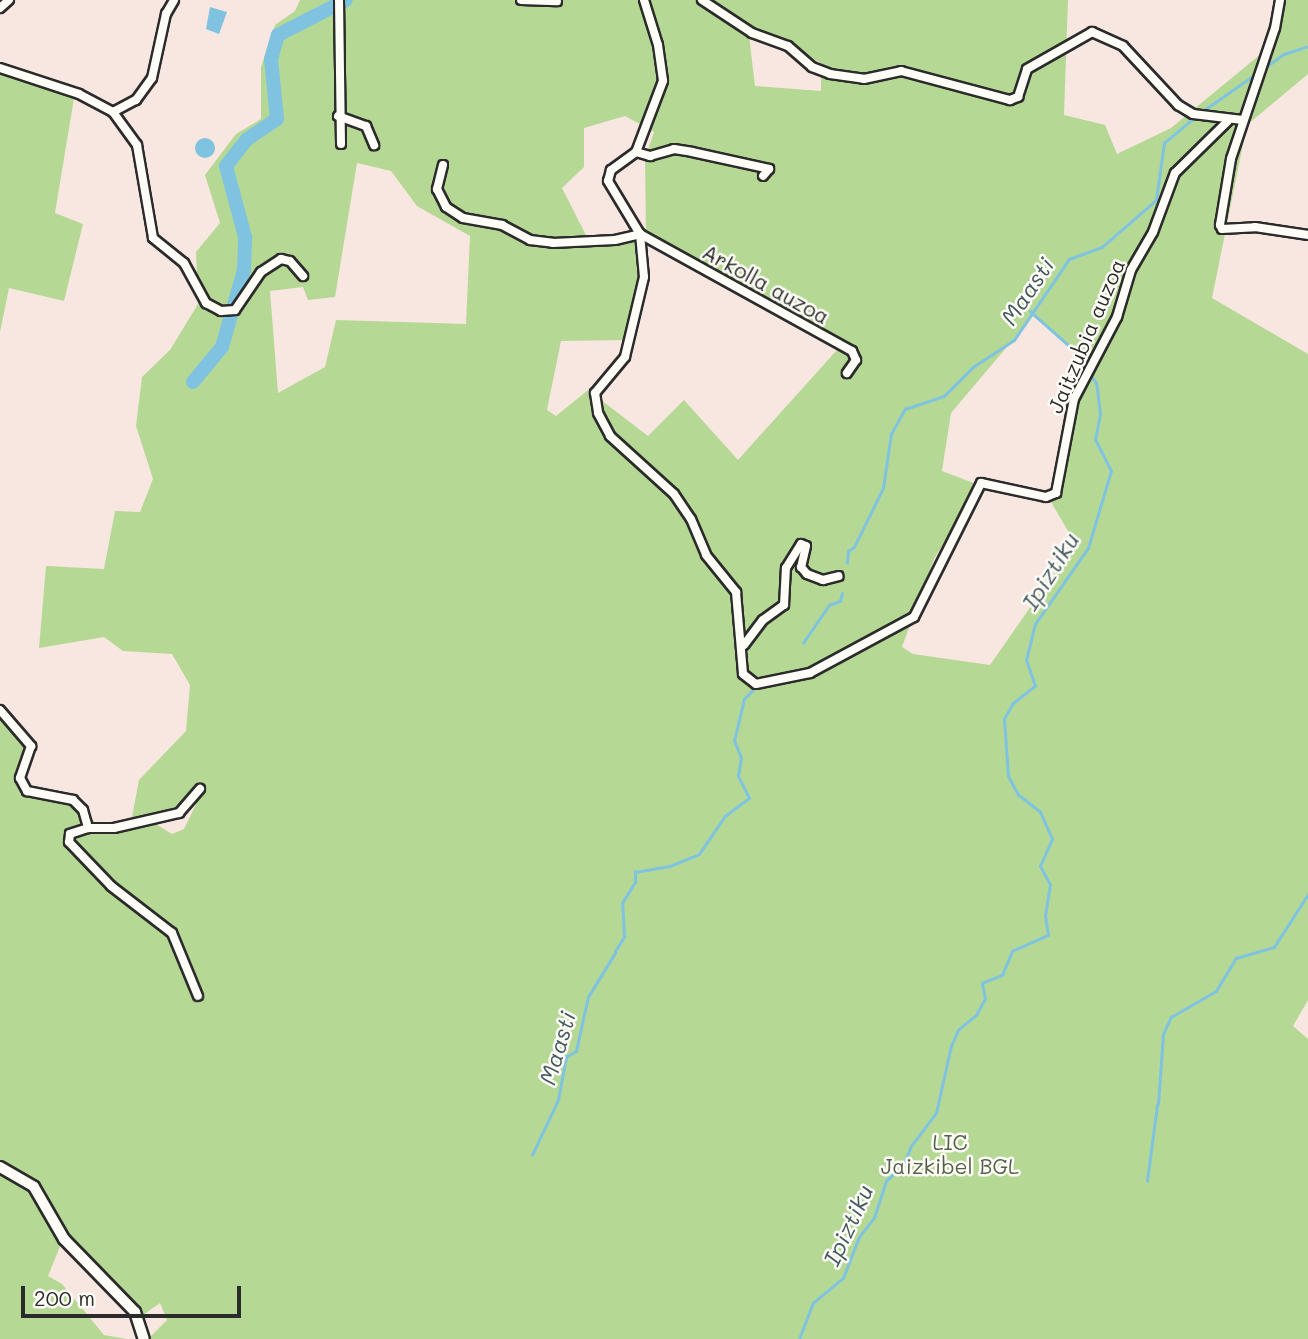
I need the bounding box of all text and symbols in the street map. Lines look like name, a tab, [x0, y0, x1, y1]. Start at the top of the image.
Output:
street label: Arkolla auzoa	[698, 239, 834, 329]
water label: Maasti	[994, 252, 1060, 330]
street label: Jaitzubia auzoa	[1042, 255, 1130, 417]
water label: Ipiztiku	[1015, 527, 1085, 615]
water label: Maasti	[533, 1008, 581, 1088]
park label: LIC Jaizkibel BGL	[881, 1129, 1019, 1179]
water label: Ipiztiku	[817, 1180, 879, 1270]
scale bar	[24, 1272, 245, 1316]
text: 200 m	[34, 1284, 95, 1311]

